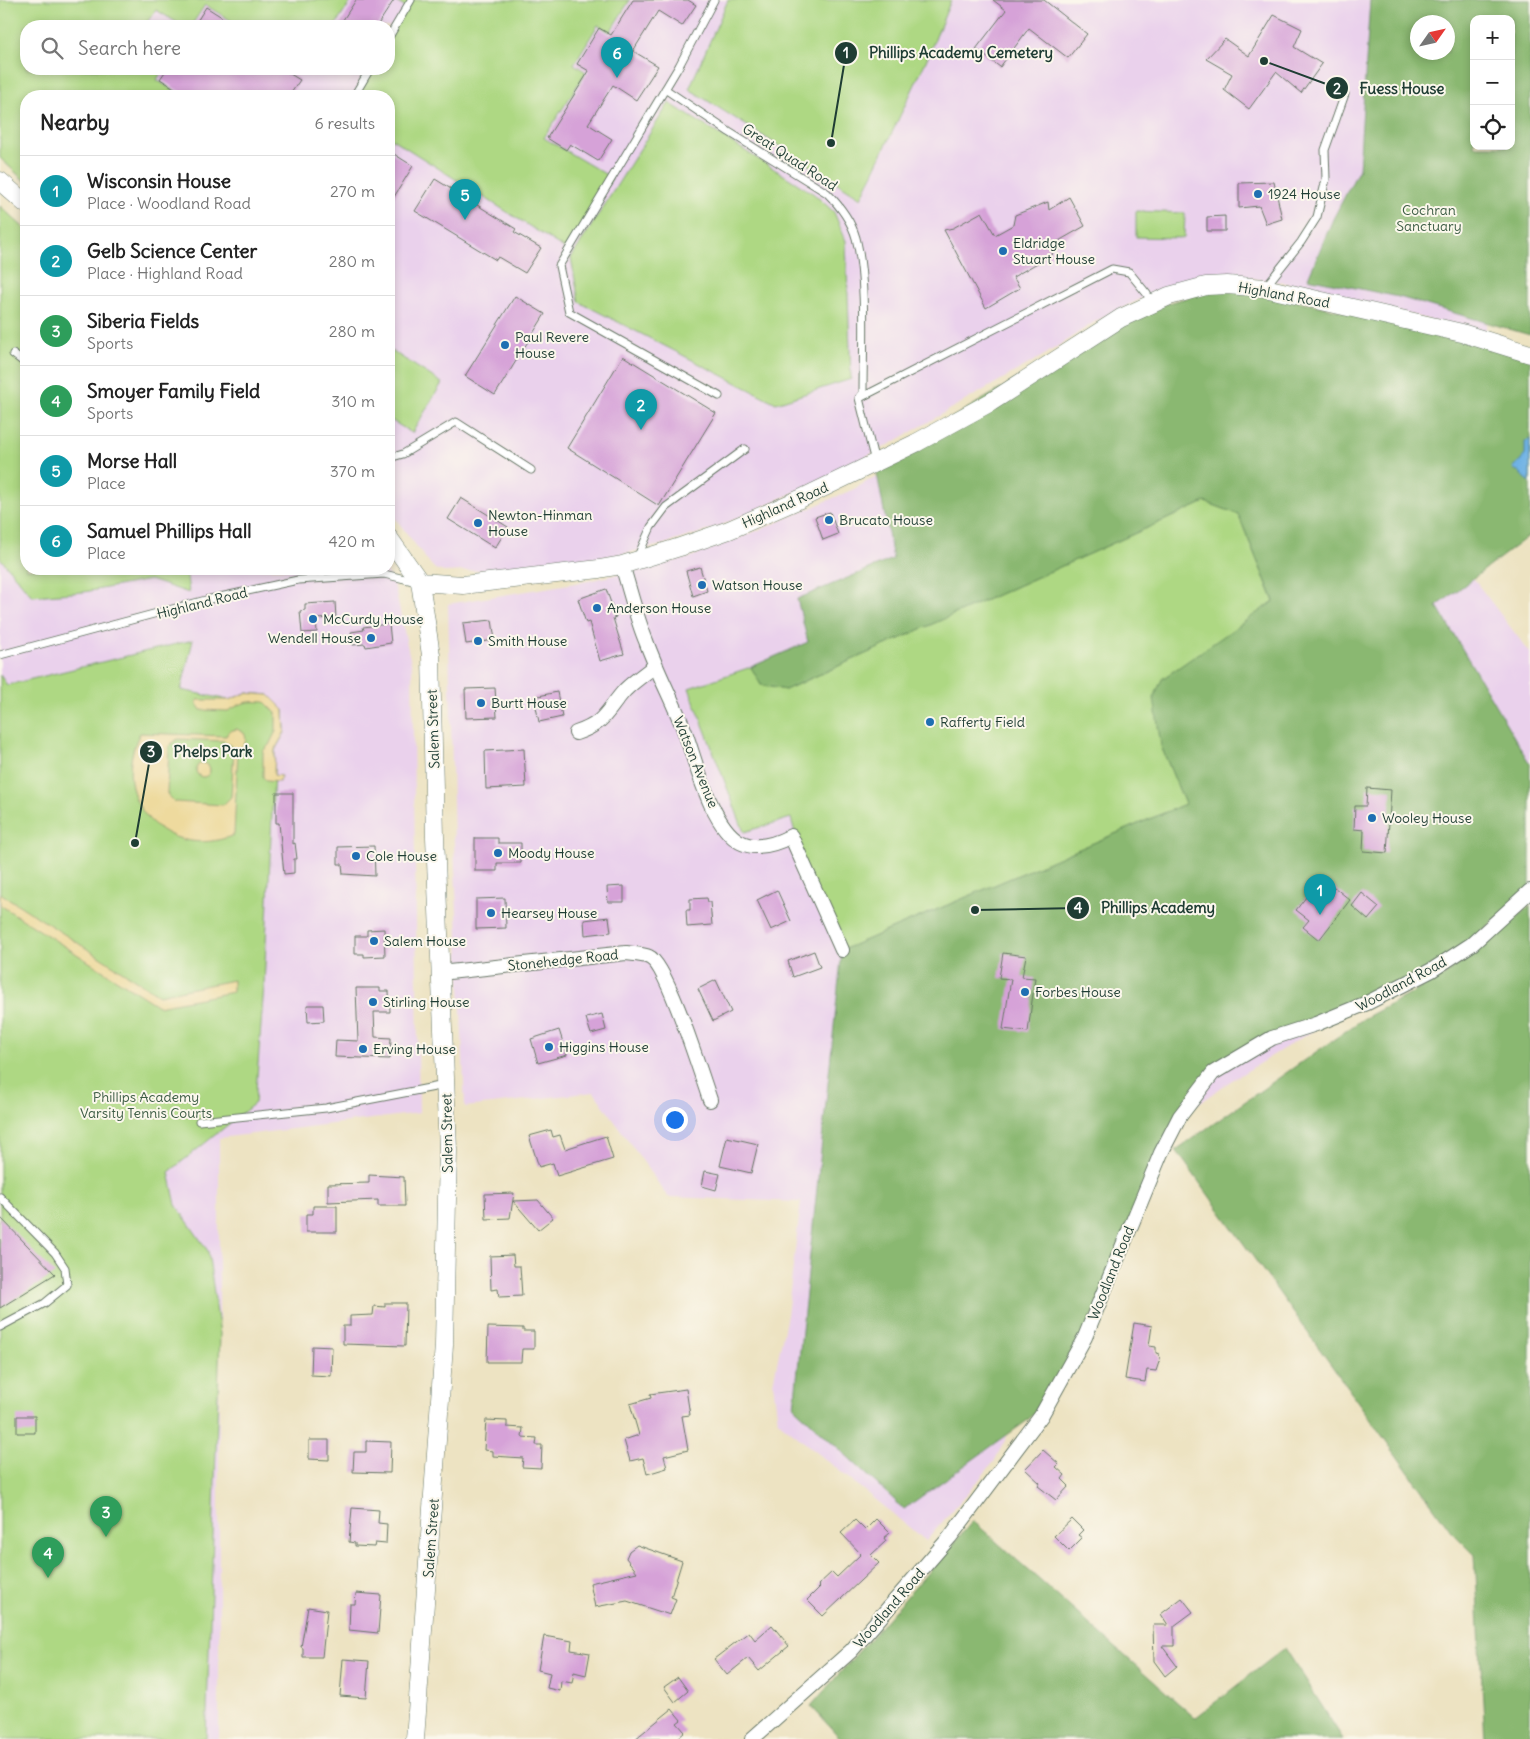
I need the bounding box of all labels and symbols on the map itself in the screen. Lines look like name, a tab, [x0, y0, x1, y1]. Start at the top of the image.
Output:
north arrow	[1410, 15, 1455, 60]
pin: 6	[601, 37, 633, 78]
callout: Phillips Academy Cemetery	[834, 38, 1063, 68]
text: 1	[843, 43, 849, 62]
text: Phillips Academy Cemetery	[869, 43, 1053, 63]
callout: Fuess House	[1325, 73, 1454, 103]
text: 2	[1333, 79, 1341, 98]
text: Fuess House	[1360, 79, 1444, 98]
street label: Great Quad Road	[739, 119, 841, 195]
pin: 5	[449, 179, 481, 220]
place label: 1924 House	[1268, 185, 1341, 203]
marker: 1924 House	[1252, 188, 1264, 200]
park label: Cochran Sanctuary	[1396, 201, 1462, 235]
place label: Eldridge Stuart House	[1013, 234, 1095, 268]
marker: Eldridge Stuart House	[997, 245, 1009, 257]
street label: Highland Road	[1237, 278, 1331, 312]
place label: Paul Revere House	[515, 328, 589, 362]
marker: Paul Revere House	[499, 339, 511, 351]
pin: 2	[625, 389, 657, 430]
street label: Highland Road	[739, 478, 831, 532]
place label: Newton-Hinman House	[488, 506, 592, 540]
place label: Brucato House	[839, 511, 933, 529]
marker: Brucato House	[823, 514, 835, 526]
marker: Newton-Hinman House	[472, 517, 484, 529]
place label: Watson House	[712, 576, 803, 594]
marker: Watson House	[696, 579, 708, 591]
street label: Highland Road	[155, 583, 249, 623]
place label: Anderson House	[607, 599, 711, 617]
marker: Anderson House	[591, 602, 603, 614]
place label: McCurdy House	[323, 610, 423, 628]
marker: McCurdy House	[307, 613, 319, 625]
place label: Wendell House	[268, 629, 361, 647]
marker: Wendell House	[365, 632, 377, 644]
place label: Smith House	[488, 632, 567, 650]
marker: Smith House	[472, 635, 484, 647]
street label: Salem Street	[423, 689, 443, 769]
place label: Burtt House	[491, 694, 567, 712]
marker: Burtt House	[475, 697, 487, 709]
street label: Watson Avenue	[669, 713, 723, 811]
place label: Rafferty Field	[940, 713, 1025, 731]
marker: Rafferty Field	[924, 716, 936, 728]
callout: Phelps Park	[138, 737, 262, 767]
text: 3	[147, 742, 155, 761]
text: Phelps Park	[173, 742, 253, 762]
place label: Wooley House	[1382, 809, 1472, 827]
marker: Wooley House	[1366, 812, 1378, 824]
place label: Moody House	[508, 844, 595, 862]
place label: Cole House	[366, 847, 437, 865]
marker: Moody House	[492, 847, 504, 859]
marker: Cole House	[350, 850, 362, 862]
pin: 1	[1304, 874, 1336, 915]
callout: Phillips Academy	[1066, 893, 1225, 923]
text: 4	[1074, 898, 1083, 917]
text: Phillips Academy	[1101, 898, 1215, 918]
place label: Hearsey House	[501, 904, 597, 922]
marker: Hearsey House	[485, 907, 497, 919]
place label: Salem House	[384, 932, 466, 950]
marker: Salem House	[368, 935, 380, 947]
street label: Stonehedge Road	[507, 945, 619, 975]
street label: Woodland Road	[1353, 953, 1449, 1015]
place label: Forbes House	[1035, 983, 1121, 1001]
marker: Forbes House	[1019, 986, 1031, 998]
place label: Stirling House	[383, 993, 470, 1011]
marker: Stirling House	[367, 996, 379, 1008]
place label: Higgins House	[559, 1038, 649, 1056]
place label: Erving House	[373, 1040, 456, 1058]
marker: Higgins House	[543, 1041, 555, 1053]
marker: Erving House	[357, 1043, 369, 1055]
park label: Phillips Academy Varsity Tennis Courts	[80, 1088, 212, 1122]
street label: Salem Street	[437, 1093, 457, 1173]
your location	[662, 1107, 688, 1133]
street label: Woodland Road	[1084, 1223, 1138, 1323]
pin: 3	[90, 1496, 122, 1537]
street label: Salem Street	[419, 1497, 443, 1578]
pin: 4	[32, 1537, 64, 1578]
street label: Woodland Road	[849, 1564, 929, 1652]

